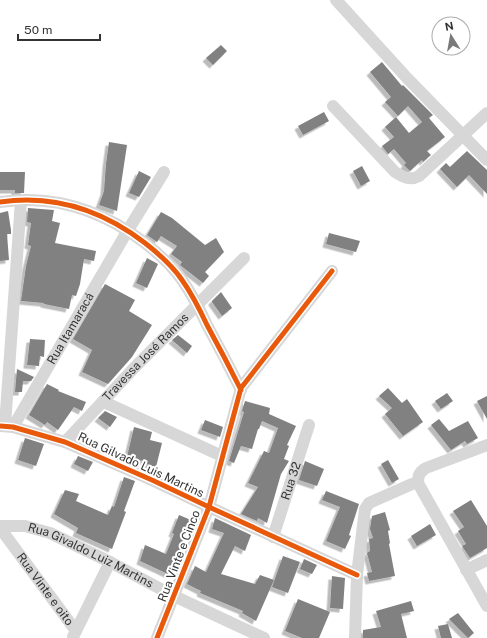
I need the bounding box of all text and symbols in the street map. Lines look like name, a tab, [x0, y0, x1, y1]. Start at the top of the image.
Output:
scale bar	[18, 16, 100, 42]
north arrow	[431, 16, 471, 56]
text: N	[444, 19, 454, 33]
text: 50 m	[24, 23, 52, 37]
street label: Rua Itamaracá	[44, 290, 97, 367]
street label: Travessa José Ramos	[100, 310, 192, 404]
street label: Rua Gilvado Luis Martins	[76, 430, 206, 500]
street label: Rua 32	[278, 460, 304, 502]
street label: Rua Vinte e Cinco	[155, 508, 203, 604]
street label: Rua Givaldo Luiz Martins	[26, 520, 156, 591]
street label: Rua Vinte e oito	[14, 550, 77, 628]

